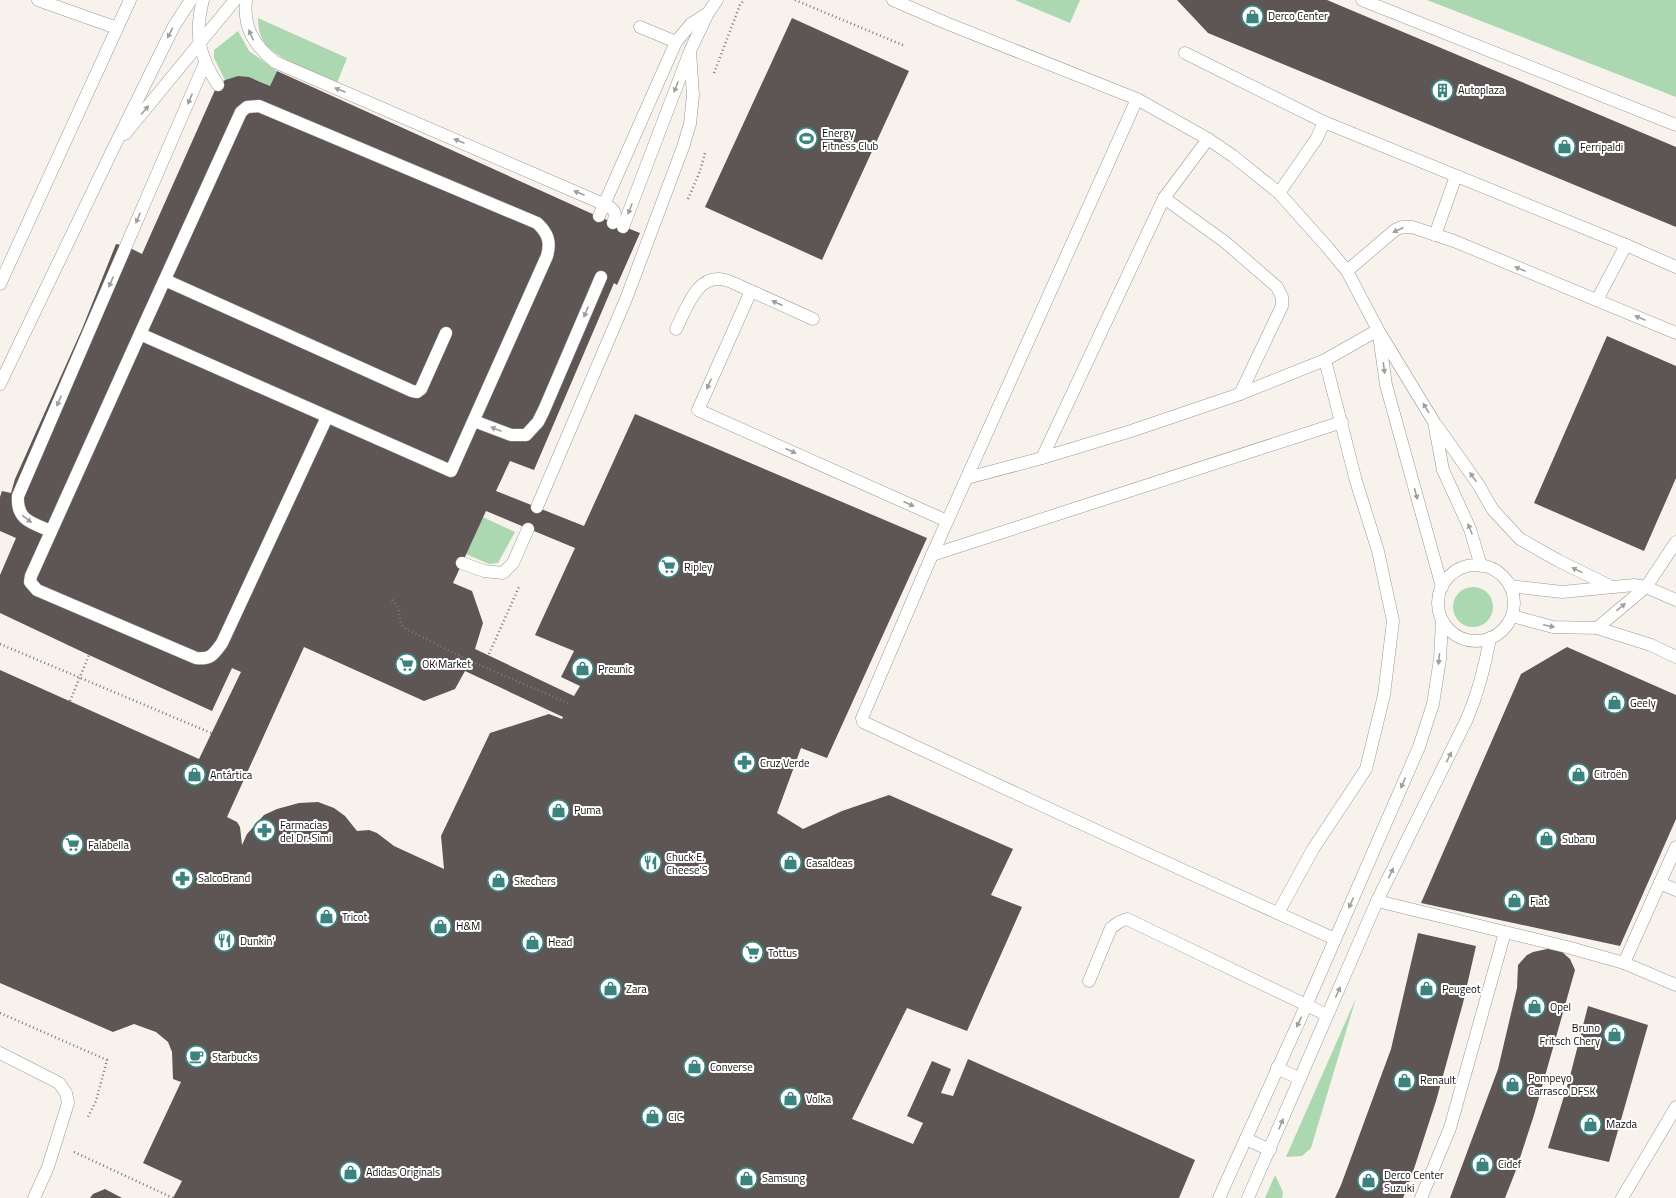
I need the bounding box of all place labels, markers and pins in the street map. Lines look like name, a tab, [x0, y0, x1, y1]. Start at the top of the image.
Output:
shop icon: Derco Center	[1240, 3, 1266, 29]
place label: Derco Center	[1268, 8, 1328, 24]
building icon: Autoplaza	[1430, 77, 1456, 103]
place label: Autoplaza	[1458, 82, 1505, 98]
place label: Energy Fitness Club	[822, 125, 879, 154]
sports icon: Energy Fitness Club	[794, 126, 820, 152]
shop icon: Ferripaldi	[1552, 134, 1578, 160]
place label: Ferripaldi	[1580, 139, 1623, 155]
supermarket icon: Ripley	[655, 554, 681, 580]
place label: Ripley	[684, 559, 713, 575]
supermarket icon: OK Market	[394, 651, 420, 677]
place label: OK Market	[422, 656, 471, 672]
shop icon: Preunic	[569, 656, 595, 682]
place label: Preunic	[598, 661, 633, 677]
shop icon: Geely	[1601, 690, 1627, 716]
place label: Geely	[1630, 695, 1656, 711]
pharmacy icon: Cruz Verde	[732, 750, 758, 776]
place label: Cruz Verde	[760, 755, 810, 771]
shop icon: Citroën	[1566, 761, 1592, 787]
shop icon: Antártica	[182, 762, 208, 788]
place label: Citroën	[1594, 766, 1627, 782]
place label: Antártica	[210, 767, 253, 783]
shop icon: Puma	[545, 797, 571, 823]
place label: Puma	[574, 802, 602, 818]
place label: Farmacias del Dr. Simi	[280, 817, 331, 846]
pharmacy icon: Farmacias del Dr. Simi	[252, 818, 278, 844]
shop icon: Subaru	[1533, 826, 1559, 852]
place label: Subaru	[1562, 831, 1595, 847]
supermarket icon: Falabella	[59, 832, 85, 858]
place label: Falabella	[88, 837, 129, 853]
place label: Chuck E. Cheese'S	[666, 849, 708, 878]
restaurant icon: Chuck E. Cheese'S	[637, 850, 663, 876]
shop icon: CasaIdeas	[778, 850, 804, 876]
place label: CasaIdeas	[806, 855, 853, 871]
pharmacy icon: SalcoBrand	[170, 865, 196, 891]
shop icon: Skechers	[486, 868, 512, 894]
place label: SalcoBrand	[198, 870, 250, 886]
place label: Skechers	[514, 873, 556, 889]
shop icon: Fiat	[1502, 888, 1528, 914]
place label: Fiat	[1530, 893, 1548, 909]
shop icon: Tricot	[314, 904, 340, 930]
place label: Tricot	[342, 909, 368, 925]
shop icon: H&M	[427, 913, 453, 939]
place label: H&M	[456, 918, 480, 934]
restaurant icon: Dunkin'	[211, 928, 237, 954]
shop icon: Head	[519, 929, 545, 955]
place label: Dunkin'	[240, 933, 275, 949]
place label: Head	[548, 934, 572, 950]
supermarket icon: Tottus	[740, 940, 766, 966]
place label: Tottus	[768, 945, 797, 961]
shop icon: Zara	[598, 976, 624, 1002]
shop icon: Peugeot	[1414, 976, 1440, 1002]
place label: Zara	[626, 981, 647, 997]
place label: Peugeot	[1442, 981, 1481, 997]
shop icon: Opel	[1521, 994, 1547, 1020]
place label: Opel	[1550, 999, 1571, 1015]
place label: Bruno Fritsch Chery	[1540, 1020, 1601, 1049]
shop icon: Bruno Fritsch Chery	[1602, 1021, 1628, 1047]
cafe icon: Starbucks	[184, 1044, 210, 1070]
place label: Starbucks	[212, 1049, 258, 1065]
shop icon: Converse	[682, 1054, 708, 1080]
place label: Converse	[710, 1059, 753, 1075]
shop icon: Renault	[1391, 1067, 1417, 1093]
place label: Pompeyo Carrasco DFSK	[1528, 1070, 1596, 1099]
shop icon: Pompeyo Carrasco DFSK	[1499, 1071, 1525, 1097]
place label: Renault	[1420, 1072, 1456, 1088]
shop icon: Volka	[777, 1086, 803, 1112]
place label: Volka	[806, 1091, 832, 1107]
shop icon: CIC	[640, 1104, 666, 1130]
place label: CIC	[668, 1109, 683, 1125]
shop icon: Mazda	[1577, 1111, 1603, 1137]
place label: Mazda	[1606, 1116, 1638, 1132]
shop icon: Cidef	[1469, 1151, 1495, 1177]
place label: Cidef	[1498, 1156, 1522, 1172]
shop icon: Adidas Originals	[337, 1159, 363, 1185]
place label: Adidas Originals	[366, 1164, 440, 1180]
shop icon: Samsung	[733, 1165, 759, 1191]
place label: Derco Center Suzuki	[1384, 1167, 1444, 1196]
shop icon: Derco Center Suzuki	[1355, 1168, 1381, 1194]
place label: Samsung	[762, 1170, 806, 1186]

